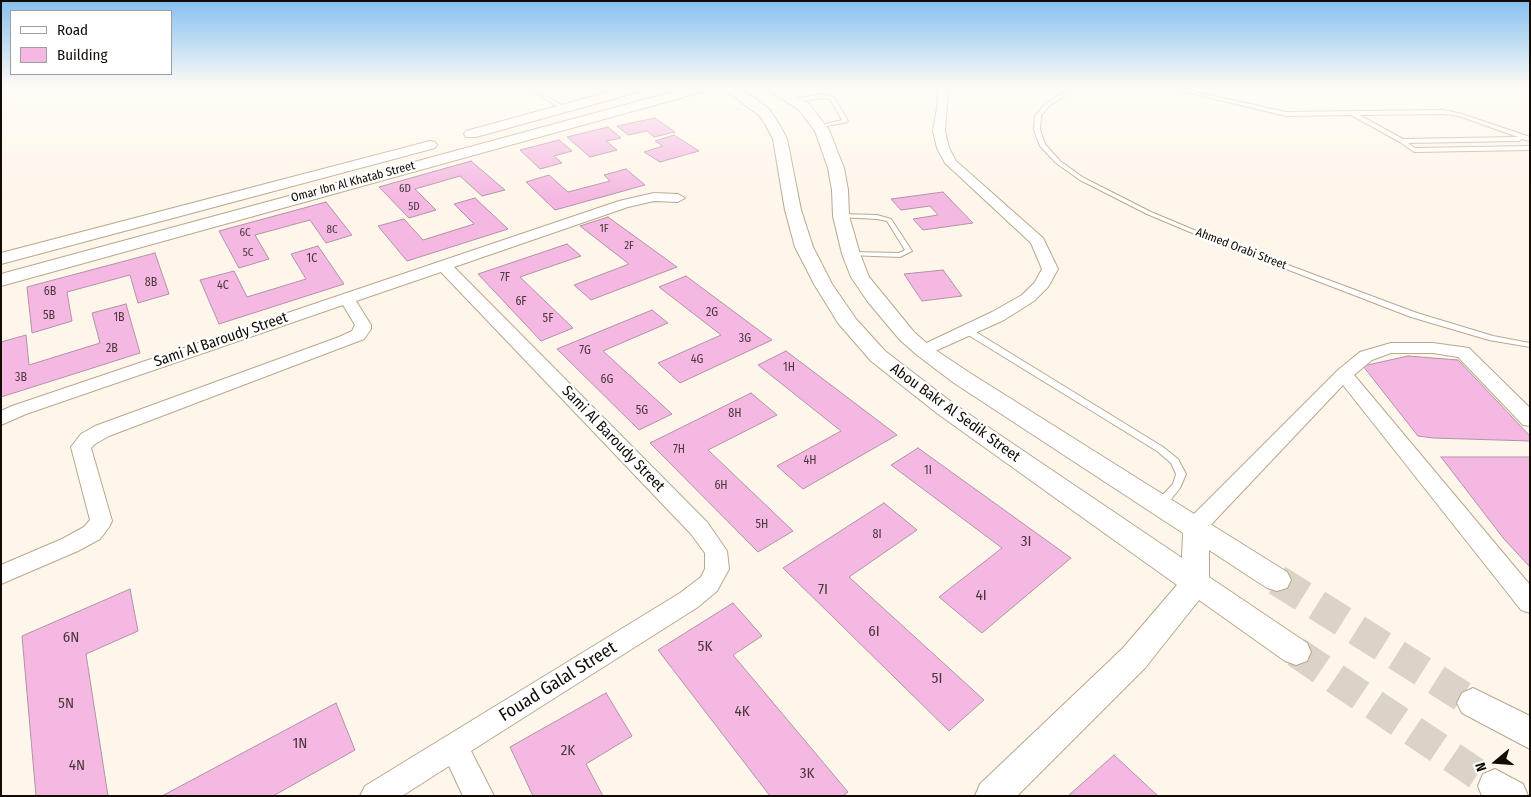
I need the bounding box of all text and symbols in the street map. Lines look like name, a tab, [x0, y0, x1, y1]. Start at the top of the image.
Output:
legend	[10, 10, 172, 75]
text: Road	[57, 21, 88, 39]
text: Building	[57, 46, 108, 64]
street label: Omar Ibn Al Khatab Street	[290, 159, 416, 205]
house number: 6D	[399, 182, 411, 196]
house number: 5D	[408, 200, 420, 214]
house number: 1F	[599, 222, 609, 236]
house number: 8C	[326, 223, 338, 237]
street label: Ahmed Orabi Street	[1194, 225, 1288, 273]
house number: 6C	[239, 226, 251, 240]
house number: 2F	[624, 239, 634, 253]
house number: 5C	[243, 246, 253, 260]
house number: 1C	[307, 252, 317, 266]
house number: 7F	[500, 271, 510, 285]
house number: 8B	[145, 276, 157, 290]
house number: 4C	[217, 279, 229, 293]
house number: 6B	[44, 285, 56, 299]
house number: 6F	[515, 295, 527, 309]
house number: 2G	[706, 306, 718, 320]
house number: 5B	[43, 309, 55, 323]
street label: Sami Al Baroudy Street	[152, 309, 290, 371]
house number: 1B	[113, 311, 125, 325]
house number: 5F	[543, 312, 553, 326]
house number: 3G	[739, 332, 751, 346]
house number: 2B	[106, 342, 118, 356]
house number: 7G	[579, 344, 591, 358]
house number: 4G	[691, 353, 703, 367]
street label: Abou Bakr Al Sedik Street	[887, 360, 1023, 466]
house number: 1H	[783, 361, 795, 375]
house number: 3B	[15, 371, 27, 385]
house number: 6G	[601, 373, 613, 387]
street label: Sami Al Baroudy Street	[558, 382, 668, 496]
house number: 5G	[636, 404, 648, 418]
house number: 8H	[728, 407, 742, 421]
house number: 7H	[673, 443, 685, 457]
house number: 4H	[803, 454, 817, 468]
house number: 1I	[924, 464, 932, 478]
house number: 6H	[714, 479, 728, 493]
house number: 5H	[756, 518, 768, 532]
house number: 8I	[872, 528, 882, 542]
house number: 3I	[1021, 533, 1031, 551]
house number: 7I	[818, 581, 828, 599]
house number: 4I	[975, 587, 987, 605]
house number: 6I	[868, 623, 880, 641]
house number: 6N	[63, 629, 79, 647]
street label: Fouad Galal Street	[495, 637, 621, 727]
house number: 5K	[698, 638, 712, 656]
house number: 5I	[932, 670, 942, 688]
house number: 5N	[58, 695, 74, 713]
house number: 4K	[734, 703, 750, 721]
house number: 1N	[293, 735, 307, 753]
north arrow	[1471, 737, 1521, 787]
house number: 2K	[561, 742, 575, 760]
house number: 4N	[69, 757, 85, 775]
text: N	[1472, 760, 1491, 773]
house number: 3K	[800, 765, 814, 783]

